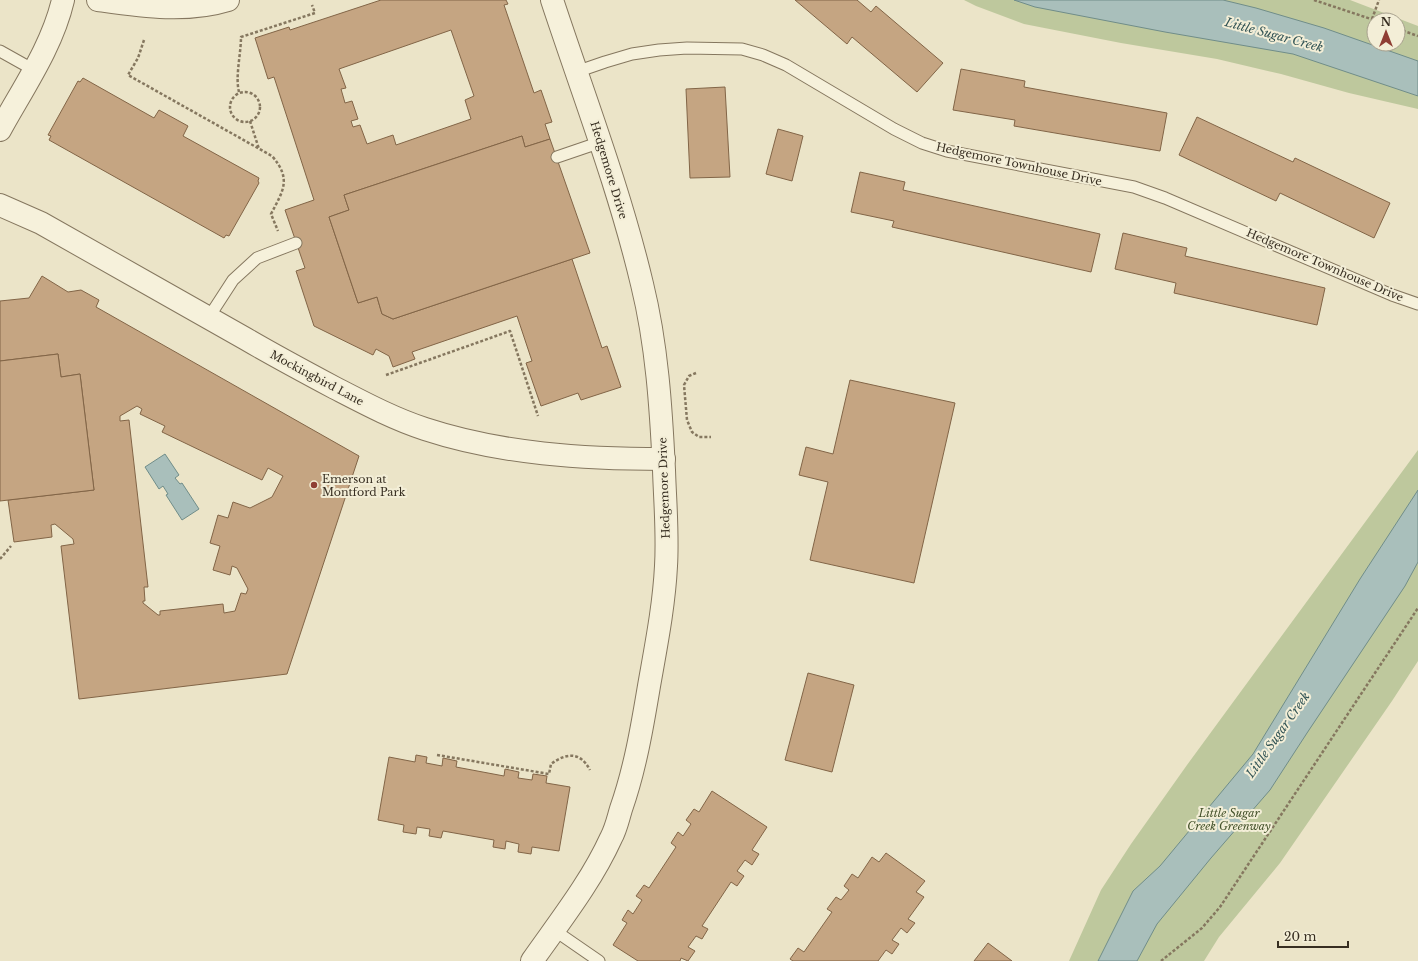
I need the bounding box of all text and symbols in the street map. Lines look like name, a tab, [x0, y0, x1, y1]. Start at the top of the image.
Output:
north arrow	[1366, 12, 1406, 52]
water label: Little Sugar Creek	[1223, 14, 1325, 55]
text: N	[1381, 15, 1392, 29]
street label: Hedgemore Drive	[587, 119, 631, 221]
street label: Hedgemore Townhouse Drive	[935, 140, 1103, 188]
street label: Hedgemore Townhouse Drive	[1244, 225, 1406, 305]
street label: Mockingbird Lane	[268, 347, 366, 409]
street label: Hedgemore Drive	[655, 437, 673, 539]
place label: Emerson at Montford Park	[322, 472, 406, 499]
marker: Emerson at Montford Park	[309, 480, 319, 490]
water label: Little Sugar Creek	[1242, 689, 1313, 781]
park label: Little Sugar Creek Greenway	[1187, 806, 1271, 833]
scale bar	[1278, 923, 1348, 949]
text: 20 m	[1284, 929, 1316, 944]

